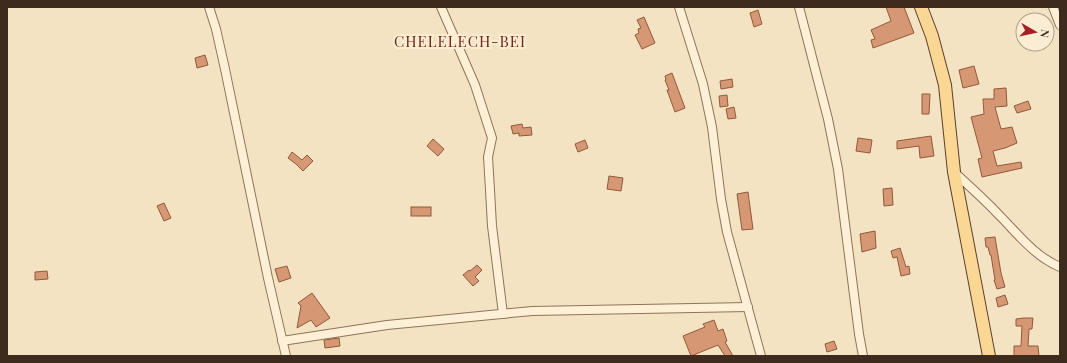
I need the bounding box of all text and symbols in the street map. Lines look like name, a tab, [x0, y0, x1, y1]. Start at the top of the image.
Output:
north arrow	[1015, 12, 1055, 52]
text: N	[1037, 29, 1053, 39]
district label: CHELELECH-BEI	[394, 31, 526, 51]

